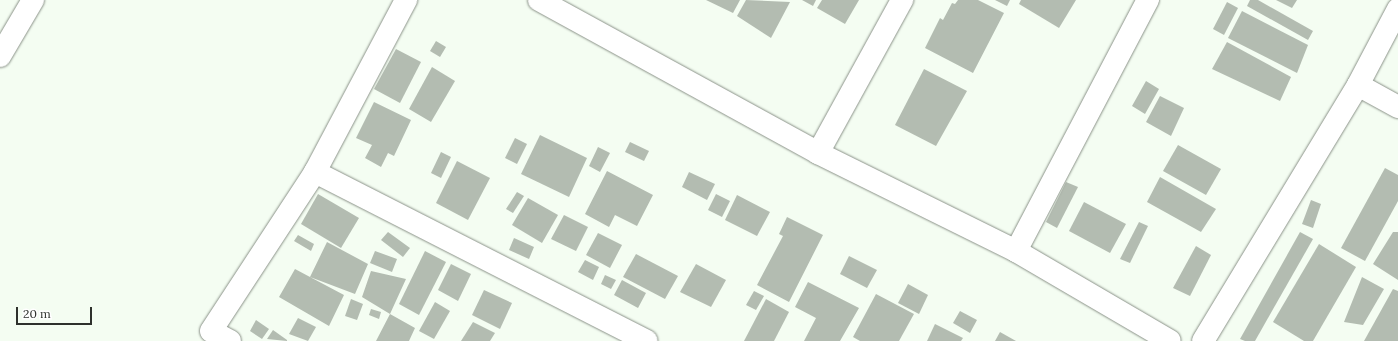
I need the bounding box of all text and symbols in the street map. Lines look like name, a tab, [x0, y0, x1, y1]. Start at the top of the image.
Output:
scale bar	[18, 299, 94, 325]
text: 20 m	[23, 306, 51, 321]

